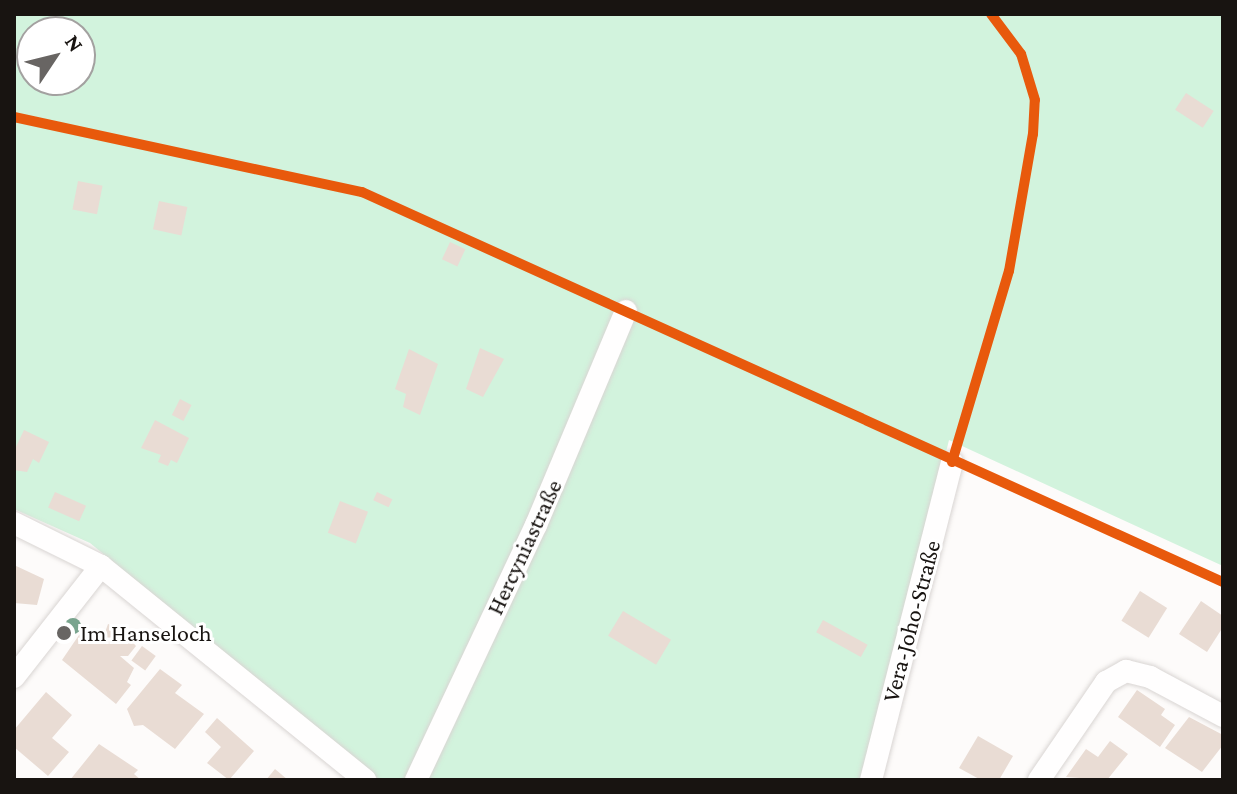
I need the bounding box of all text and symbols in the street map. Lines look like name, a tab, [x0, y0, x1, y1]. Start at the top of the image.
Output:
north arrow	[16, 16, 96, 96]
text: N	[60, 30, 89, 56]
street label: Hercyniastraße	[480, 475, 568, 619]
street label: Vera-Joho-Straße	[876, 537, 946, 705]
place label: Im Hanseloch	[80, 619, 212, 647]
marker: Im Hanseloch	[55, 624, 73, 642]

